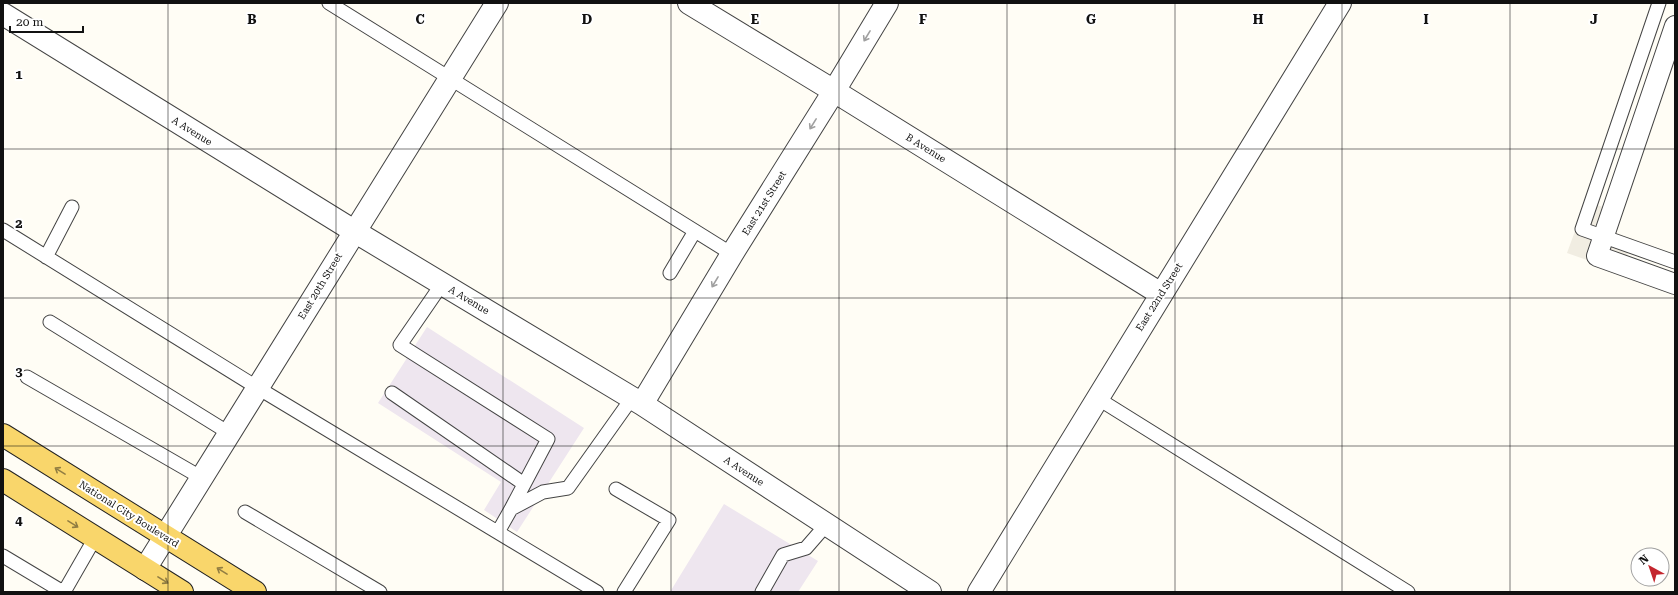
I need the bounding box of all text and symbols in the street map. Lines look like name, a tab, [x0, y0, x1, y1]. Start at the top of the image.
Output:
scale bar	[10, 8, 83, 34]
text: B	[247, 12, 257, 27]
text: C	[415, 12, 425, 27]
text: D	[582, 12, 592, 27]
text: E	[751, 12, 759, 27]
text: F	[919, 12, 927, 27]
text: G	[1086, 12, 1096, 27]
text: H	[1253, 12, 1264, 27]
text: I	[1423, 12, 1429, 27]
text: J	[1590, 12, 1598, 27]
text: 20 m	[16, 15, 43, 29]
one-way arrow	[862, 30, 870, 42]
text: 1	[15, 67, 23, 82]
street label: A Avenue	[170, 114, 215, 148]
one-way arrow	[809, 118, 817, 129]
street label: B Avenue	[904, 131, 948, 165]
street label: East 21st Street	[740, 169, 788, 237]
text: 2	[15, 216, 23, 231]
street label: East 20th Street	[296, 251, 344, 321]
street label: East 22nd Street	[1134, 261, 1185, 333]
one-way arrow	[711, 276, 719, 287]
street label: A Avenue	[447, 284, 492, 317]
text: 3	[15, 364, 23, 379]
street label: A Avenue	[722, 454, 766, 488]
one-way arrow	[55, 467, 66, 475]
street label: National City Boulevard	[77, 479, 181, 550]
text: 4	[15, 513, 23, 528]
one-way arrow	[67, 520, 78, 528]
north arrow	[1630, 547, 1670, 587]
text: N	[1636, 552, 1652, 567]
one-way arrow	[216, 567, 228, 575]
one-way arrow	[157, 577, 169, 585]

